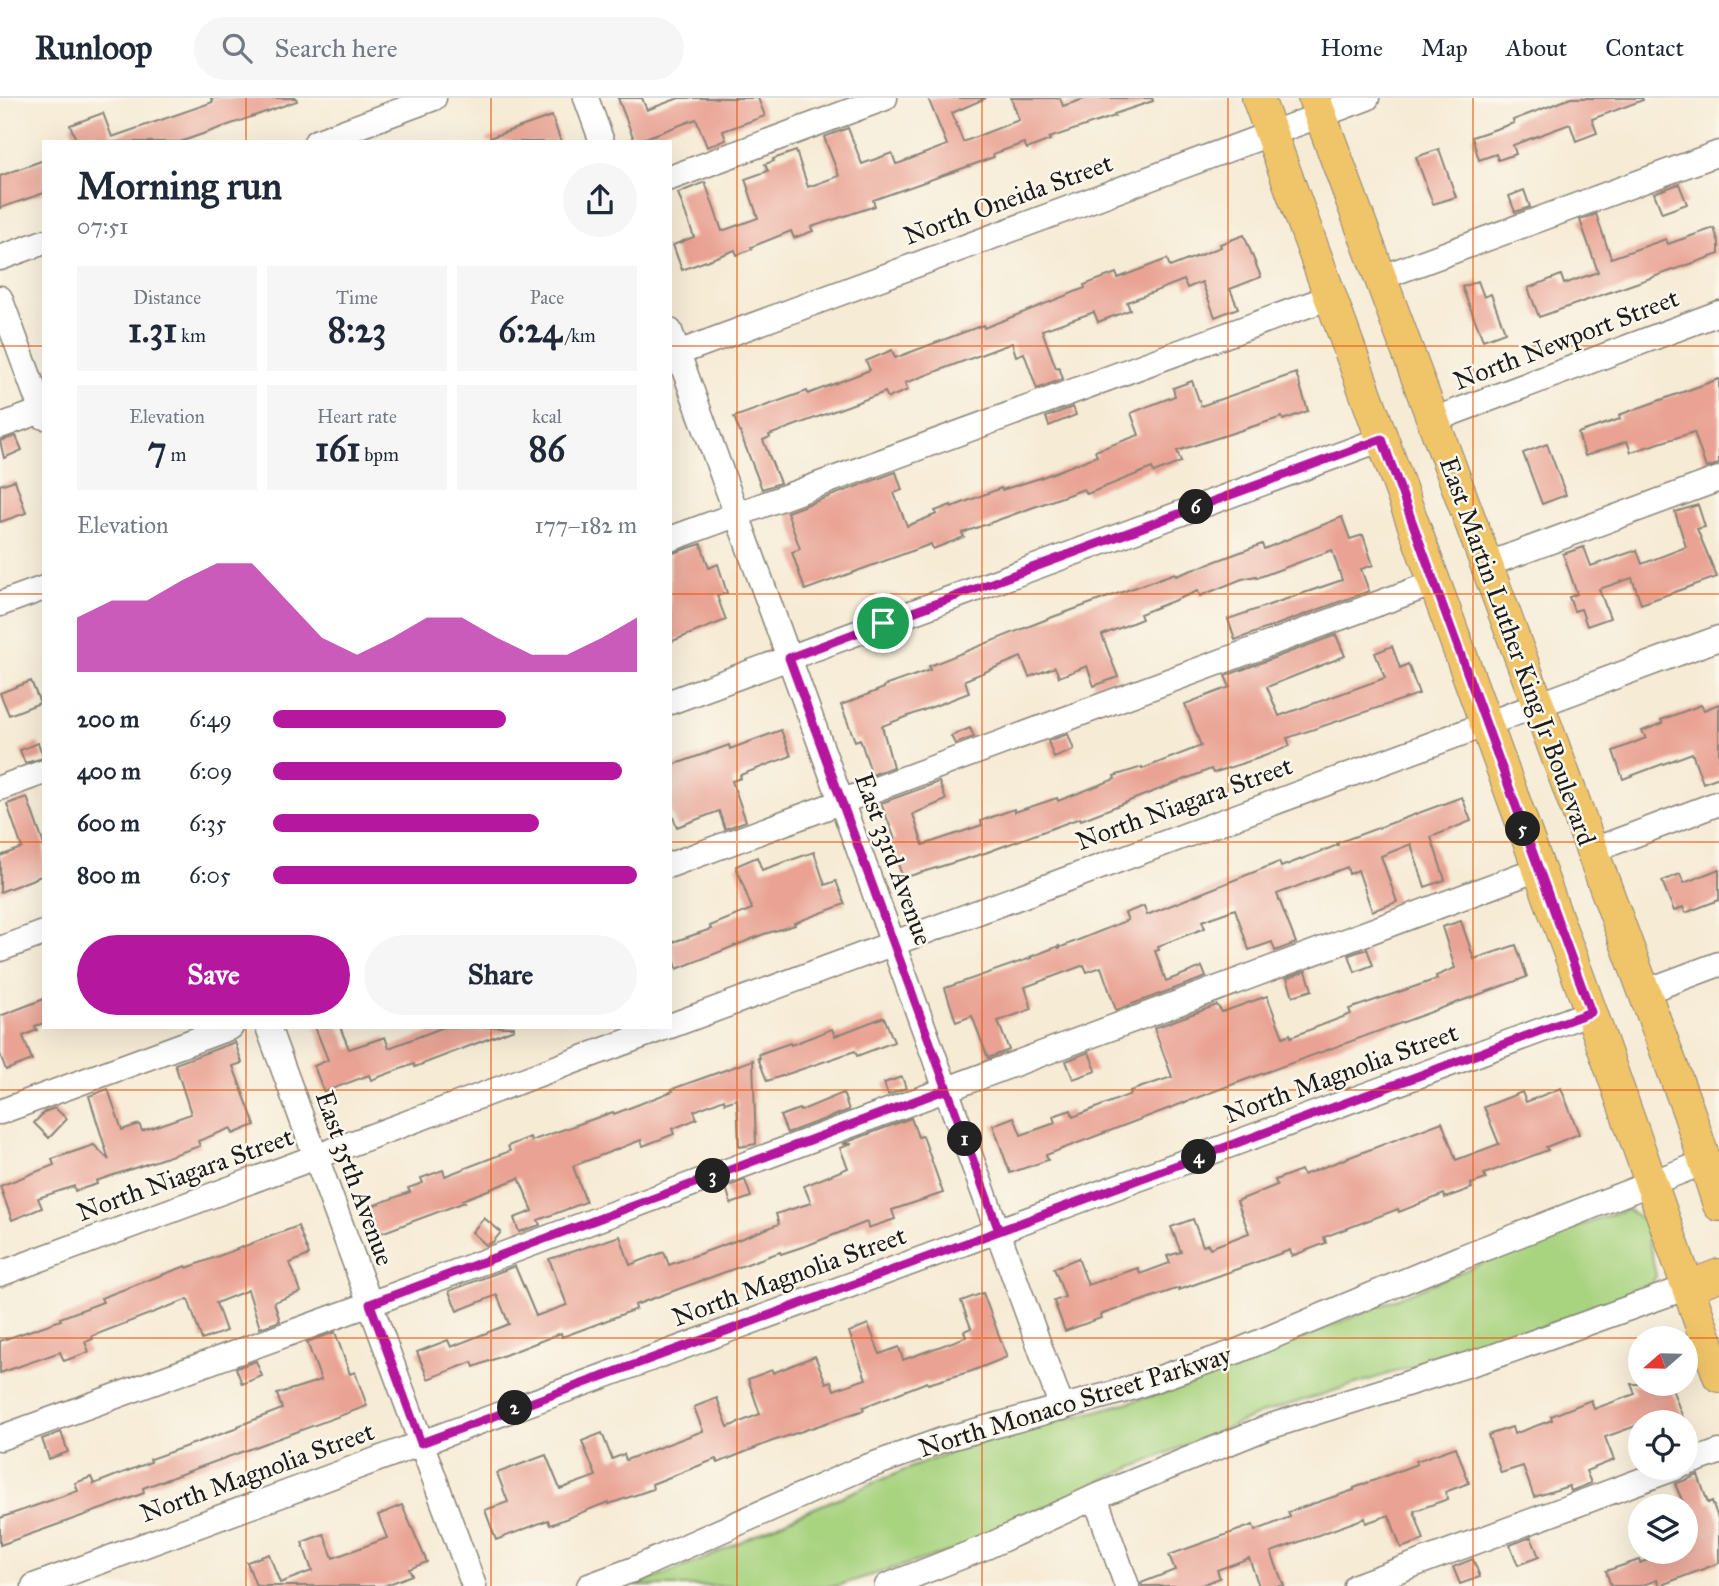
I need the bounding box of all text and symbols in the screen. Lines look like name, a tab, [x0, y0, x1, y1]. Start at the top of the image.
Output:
search box	[194, 17, 684, 80]
text: Runloop	[35, 28, 152, 68]
icon: search	[218, 29, 256, 67]
text: Search here	[274, 32, 397, 64]
text: Home	[1320, 33, 1383, 63]
text: Map	[1421, 33, 1468, 63]
text: About	[1506, 33, 1567, 63]
text: Contact	[1605, 33, 1684, 63]
street label: North Oneida Street	[899, 146, 1117, 252]
text: Morning run	[77, 163, 282, 209]
button: share	[563, 163, 637, 237]
text: 07:51	[77, 212, 128, 240]
street label: North Newport Street	[1449, 281, 1683, 397]
text: Distance	[133, 286, 201, 309]
text: Time	[336, 286, 378, 309]
text: Pace	[530, 286, 564, 309]
text: 1.31	[128, 309, 177, 352]
text: 8:23	[328, 309, 386, 352]
text: 6:24	[498, 309, 562, 352]
text: km	[177, 324, 206, 347]
text: /km	[562, 324, 596, 347]
text: Elevation	[129, 405, 205, 428]
text: Heart rate	[317, 405, 397, 428]
text: kcal	[532, 405, 562, 428]
text: 7	[148, 428, 166, 471]
text: 161	[315, 428, 360, 471]
text: 86	[529, 428, 565, 471]
text: m	[166, 443, 186, 466]
text: bpm	[360, 443, 399, 466]
street label: East Martin Luther King Jr Boulevard	[1433, 452, 1603, 850]
pin: 6	[1178, 490, 1214, 524]
text: 6	[1191, 495, 1200, 518]
text: Elevation	[77, 511, 168, 539]
text: 177–182 m	[534, 511, 637, 539]
pin	[853, 593, 913, 653]
icon: arrive	[864, 604, 902, 642]
text: 200 m	[77, 705, 139, 733]
text: 6:49	[189, 705, 232, 733]
street label: North Niagara Street	[1071, 749, 1297, 857]
text: 400 m	[77, 757, 141, 785]
text: 6:09	[189, 757, 232, 785]
street label: East 33rd Avenue	[848, 768, 940, 950]
text: 600 m	[77, 809, 140, 837]
text: 6:35	[189, 809, 226, 837]
pin: 5	[1506, 812, 1540, 846]
text: 5	[1518, 817, 1527, 840]
text: 800 m	[77, 861, 140, 889]
text: 6:05	[189, 861, 231, 889]
button: Save	[77, 935, 350, 1015]
button: Share	[364, 935, 637, 1015]
street label: North Magnolia Street	[1220, 1016, 1462, 1130]
street label: East 35th Avenue	[309, 1086, 402, 1270]
street label: North Niagara Street	[72, 1120, 298, 1228]
pin: 1	[948, 1122, 982, 1156]
text: 1	[961, 1127, 968, 1150]
pin: 4	[1182, 1140, 1216, 1174]
text: 4	[1193, 1145, 1204, 1168]
pin: 3	[696, 1158, 730, 1194]
text: 3	[709, 1164, 716, 1187]
street label: North Magnolia Street	[668, 1219, 910, 1333]
north arrow	[1628, 1326, 1698, 1396]
map controls	[1628, 1326, 1698, 1564]
street label: North Monaco Street Parkway	[915, 1338, 1236, 1464]
pin: 2	[498, 1390, 532, 1426]
text: 2	[510, 1396, 519, 1419]
button: locate	[1628, 1410, 1698, 1480]
street label: North Magnolia Street	[136, 1415, 378, 1529]
button: layers	[1628, 1494, 1698, 1564]

